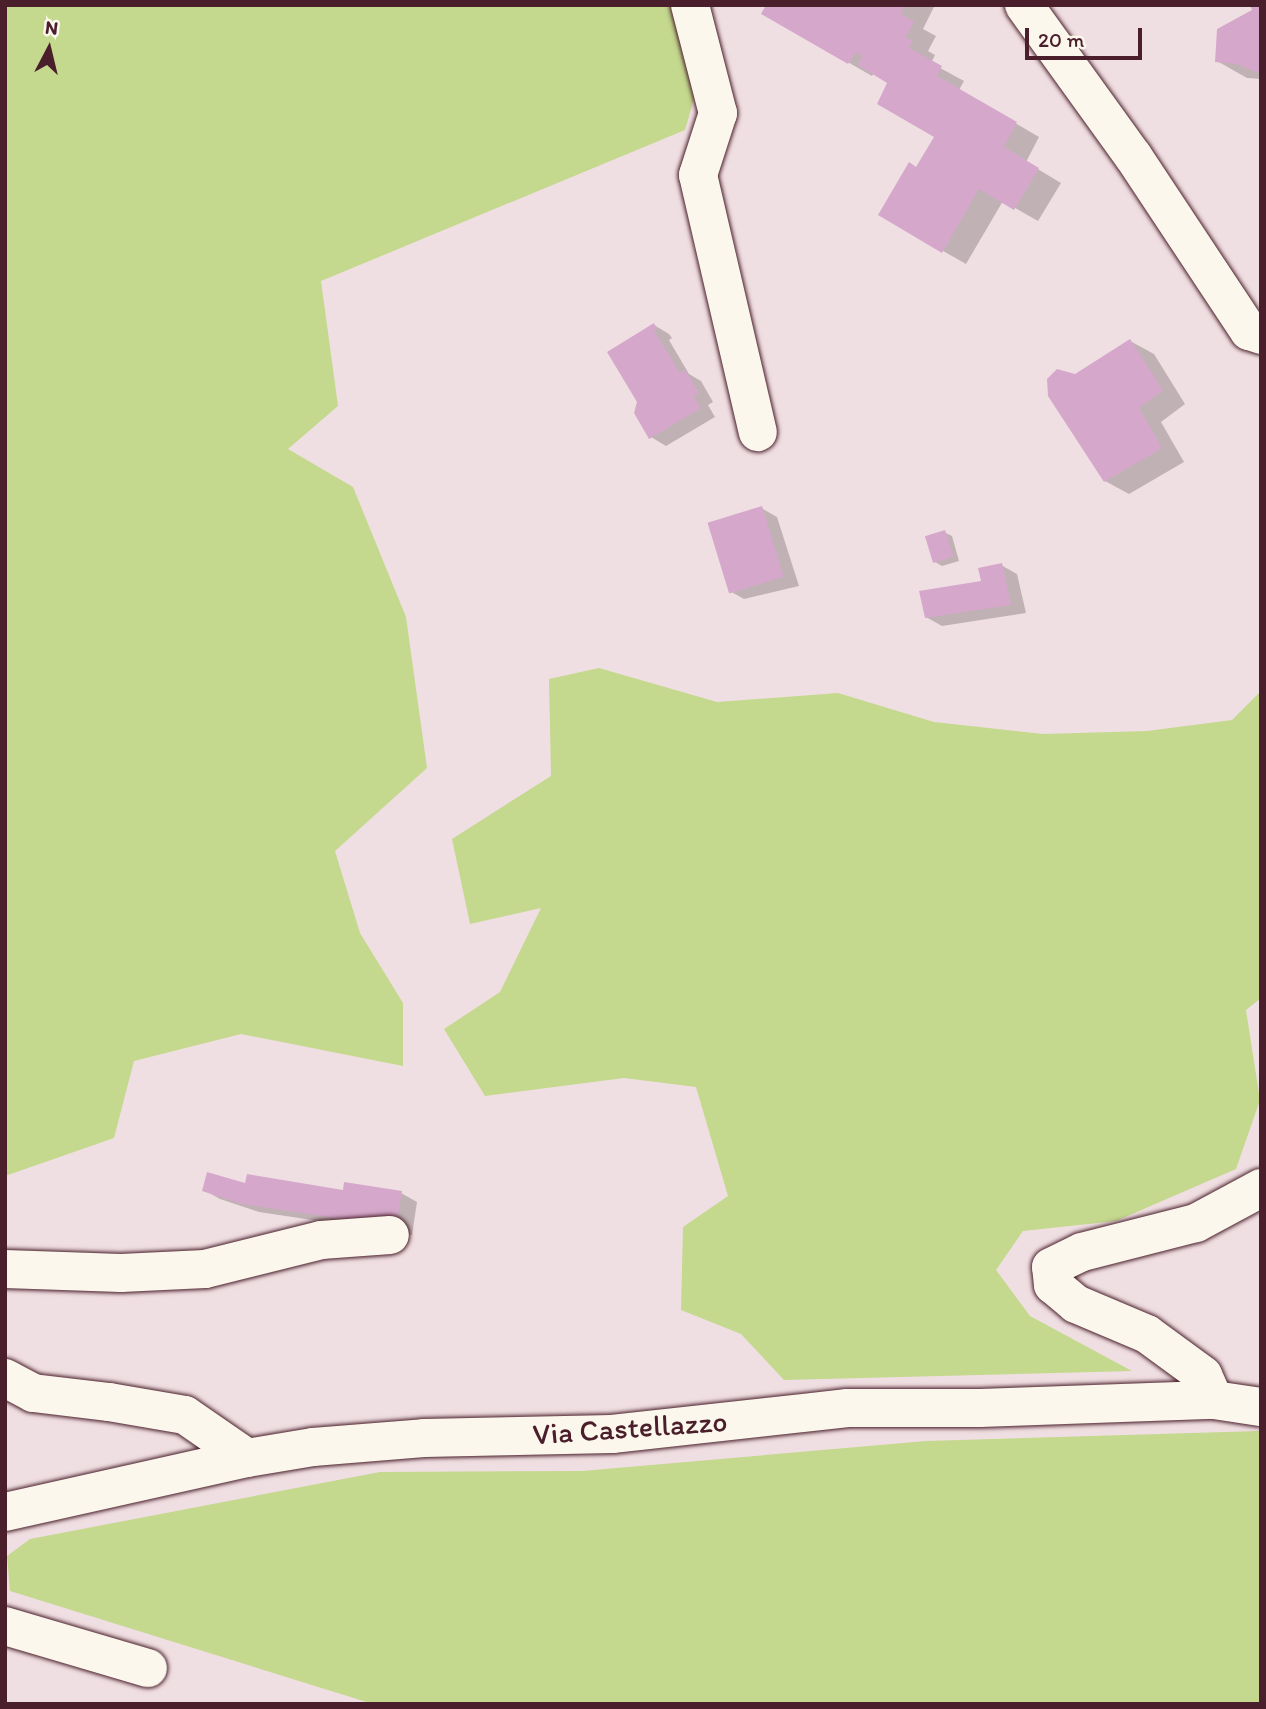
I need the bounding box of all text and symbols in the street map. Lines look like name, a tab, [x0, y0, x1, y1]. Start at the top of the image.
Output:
north arrow	[14, 14, 84, 84]
scale bar	[1028, 14, 1145, 58]
text: N	[44, 15, 59, 40]
text: 20 m	[1038, 27, 1084, 52]
street label: Via Castellazzo	[531, 1403, 729, 1453]

